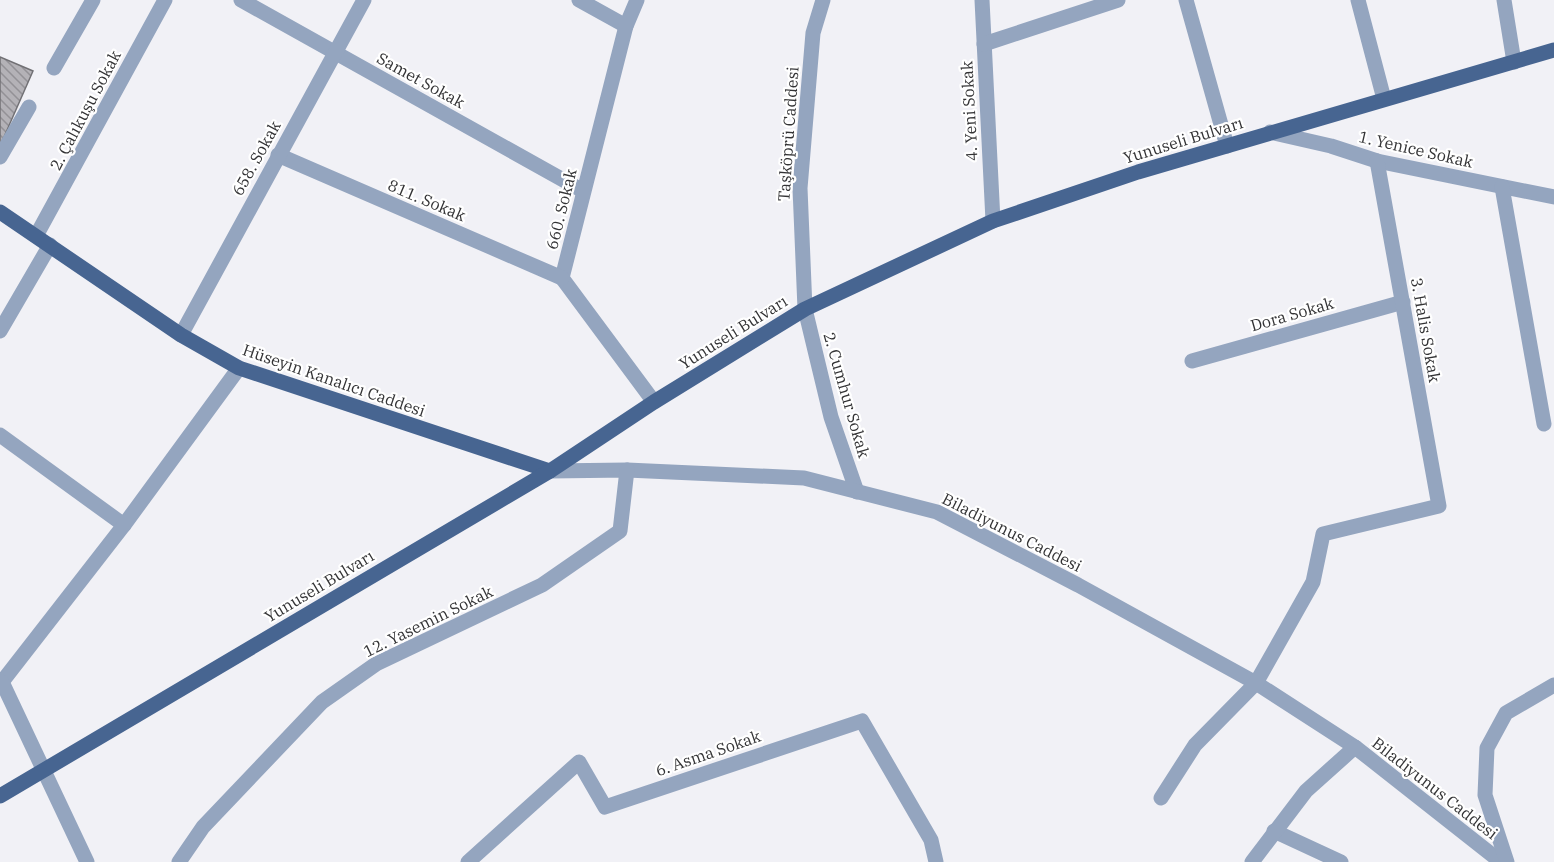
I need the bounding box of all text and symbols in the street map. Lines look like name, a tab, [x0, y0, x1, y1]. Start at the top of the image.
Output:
street label: 2. Çalıkuşu Sokak	[45, 46, 125, 173]
street label: Samet Sokak	[374, 48, 469, 113]
street label: 4. Yeni Sokak	[956, 60, 982, 161]
street label: Taşköprü Caddesi	[773, 66, 803, 202]
street label: Yunuseli Bulvarı	[1121, 112, 1245, 168]
street label: 658. Sokak	[227, 116, 285, 199]
street label: 1. Yenice Sokak	[1357, 126, 1476, 172]
street label: 660. Sokak	[541, 166, 581, 252]
street label: 811. Sokak	[385, 175, 470, 226]
street label: 3. Halis Sokak	[1407, 276, 1445, 385]
street label: Yunuseli Bulvarı	[675, 291, 791, 373]
street label: Dora Sokak	[1248, 292, 1337, 335]
street label: 2. Cumhur Sokak	[820, 330, 875, 461]
street label: Hüseyin Kanalıcı Caddesi	[240, 339, 428, 421]
street label: Biladiyunus Caddesi	[939, 488, 1085, 576]
street label: Yunuseli Bulvarı	[261, 546, 377, 626]
street label: 12. Yasemin Sokak	[360, 581, 497, 661]
street label: 6. Asma Sokak	[653, 725, 764, 780]
street label: Biladiyunus Caddesi	[1368, 733, 1502, 843]

